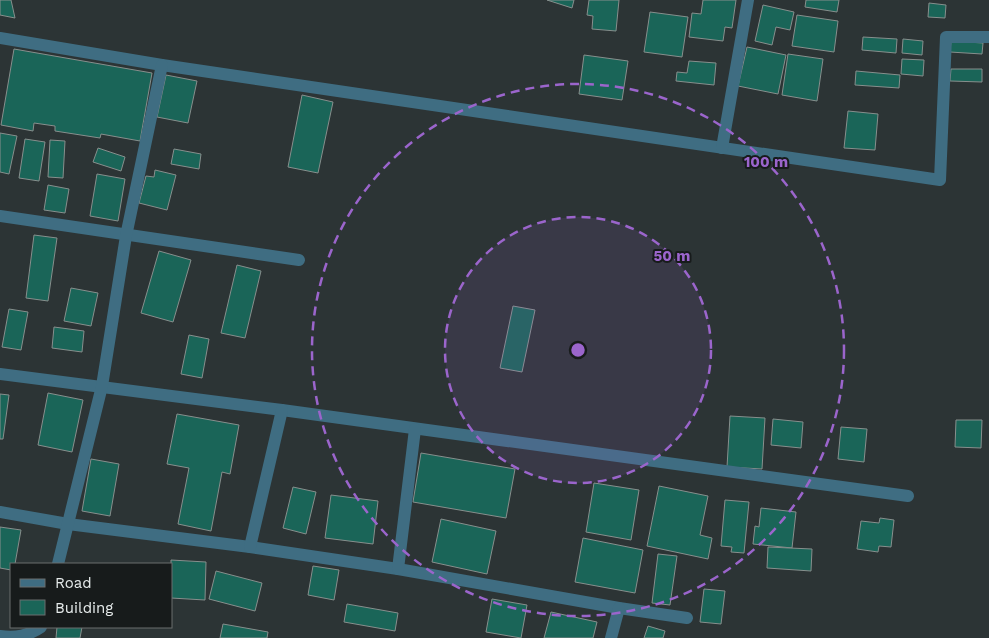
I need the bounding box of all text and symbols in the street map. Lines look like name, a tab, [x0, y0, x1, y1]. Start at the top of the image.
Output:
text: 100 m	[744, 153, 788, 171]
text: 50 m	[654, 247, 690, 265]
centre of rings	[569, 341, 587, 359]
legend	[10, 563, 172, 628]
text: Road	[55, 574, 92, 592]
text: Building	[55, 599, 113, 617]

